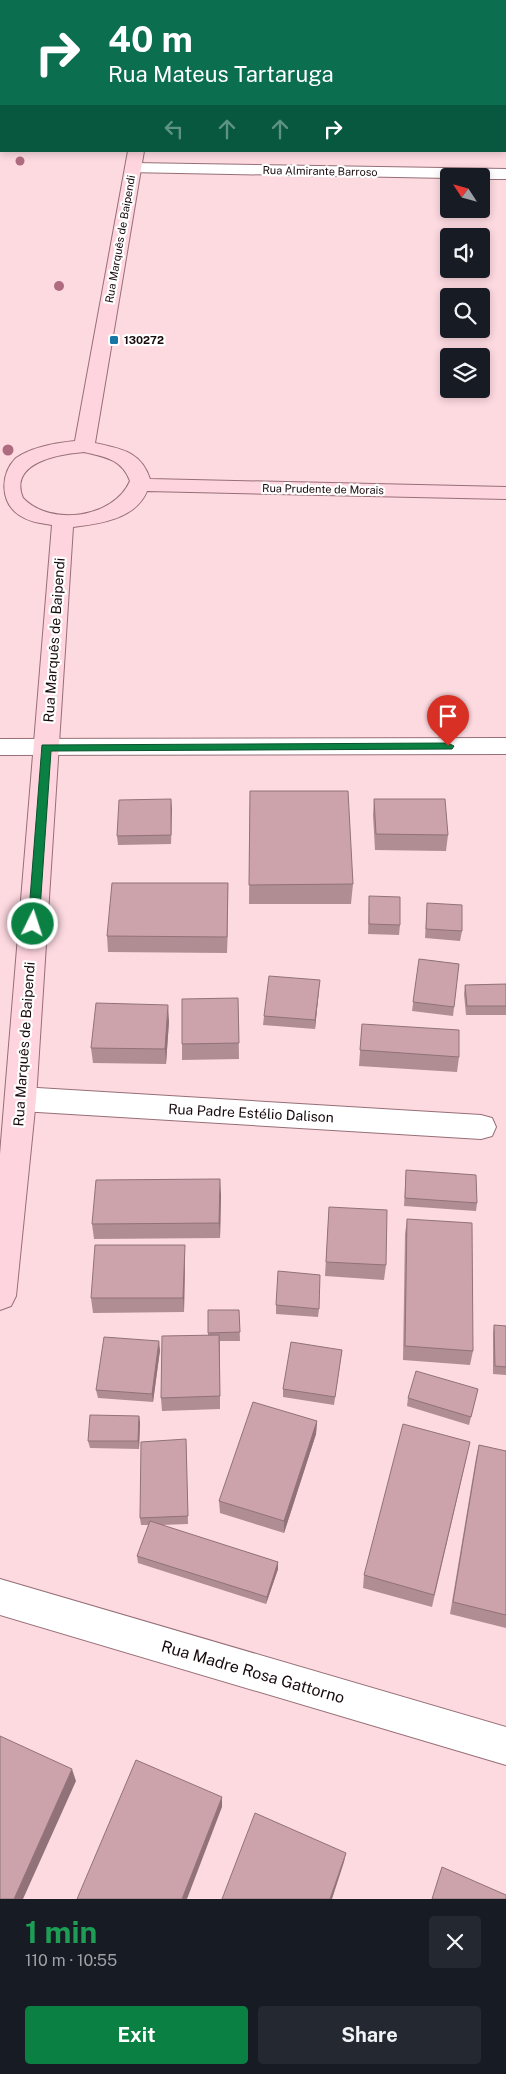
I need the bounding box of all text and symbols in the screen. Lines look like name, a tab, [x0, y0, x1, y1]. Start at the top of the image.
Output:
text: 40 m	[108, 19, 193, 60]
icon: right	[25, 20, 90, 85]
text: Rua Mateus Tartaruga	[108, 61, 334, 87]
icon: left	[160, 115, 188, 143]
icon: ahead	[213, 115, 241, 143]
icon: ahead	[266, 115, 294, 143]
icon: right	[319, 115, 347, 143]
street label: Rua Almirante Barroso	[262, 164, 378, 178]
north arrow	[440, 168, 490, 218]
map controls	[440, 168, 490, 398]
street label: Rua Marquês de Baipendi	[103, 174, 137, 304]
button: sound	[440, 228, 490, 278]
button: search	[440, 288, 490, 338]
marker: 130272	[108, 334, 120, 346]
place label: 130272	[124, 334, 164, 346]
button: layers	[440, 348, 490, 398]
street label: Rua Prudente de Morais	[262, 482, 384, 496]
street label: Rua Marquês de Baipendi	[40, 557, 68, 723]
pin	[427, 695, 469, 746]
icon: arrive	[434, 702, 462, 730]
position arrow	[6, 897, 58, 949]
street label: Rua Marquês de Baipendi	[10, 961, 38, 1127]
street label: Rua Padre Estélio Dalison	[168, 1101, 334, 1125]
street label: Rua Madre Rosa Gattorno	[159, 1637, 347, 1707]
text: 1 min	[25, 1914, 97, 1950]
button: close	[429, 1916, 481, 1968]
text: 110 m · 10:55	[25, 1951, 117, 1970]
button: Exit	[25, 2006, 248, 2064]
button: Share	[258, 2006, 481, 2064]

